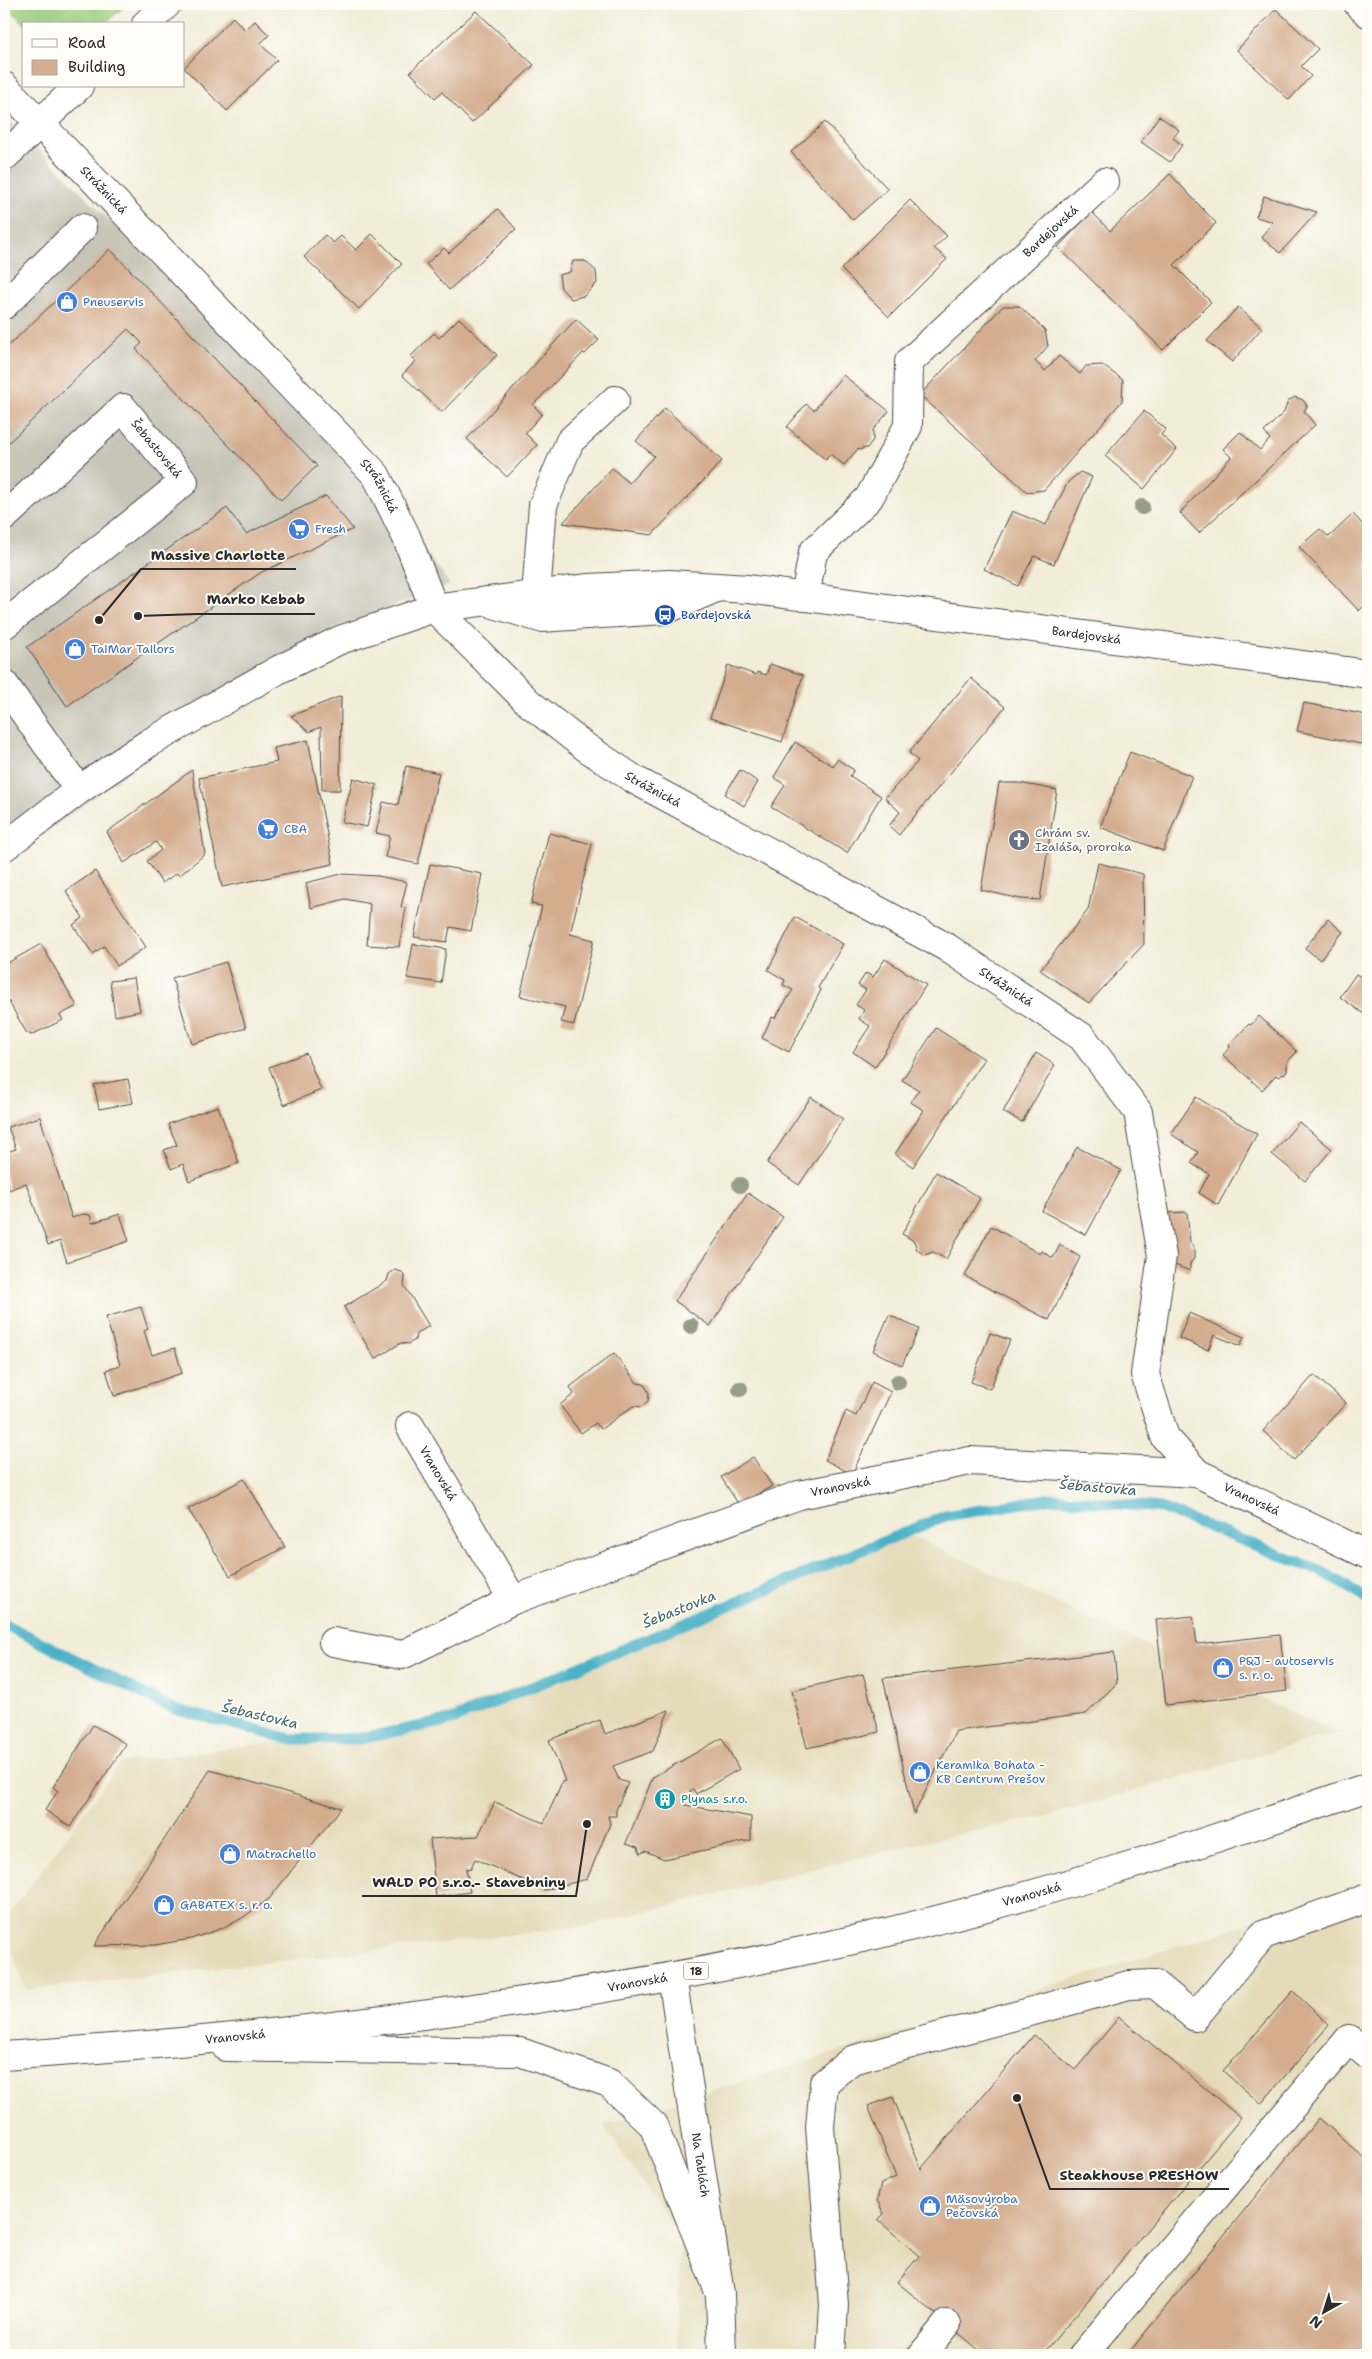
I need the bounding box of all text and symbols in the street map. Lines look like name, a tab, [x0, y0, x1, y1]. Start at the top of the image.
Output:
legend	[22, 22, 185, 88]
text: Road	[68, 33, 106, 53]
text: Building	[68, 57, 125, 77]
street label: Strážnická	[77, 162, 131, 218]
street label: Bardejovská	[1019, 201, 1082, 261]
shop icon: Pneuservis	[55, 290, 79, 314]
place label: Pneuservis	[83, 294, 144, 310]
street label: Šebastovská	[128, 416, 186, 482]
street label: Strážnická	[356, 455, 402, 516]
supermarket icon: Fresh	[287, 517, 311, 541]
place label: Fresh	[315, 521, 346, 537]
callout: Massive Charlotte	[141, 540, 296, 569]
text: Massive Charlotte	[151, 546, 285, 564]
callout: Marko Kebab	[197, 585, 315, 614]
text: Marko Kebab	[207, 590, 305, 608]
bus stop icon: Bardejovská	[653, 603, 677, 627]
place label: Bardejovská	[681, 607, 751, 623]
street label: Bardejovská	[1051, 623, 1123, 648]
shop icon: TaiMar Tailors	[63, 637, 87, 661]
place label: TaiMar Tailors	[91, 641, 175, 657]
street label: Strážnická	[622, 767, 684, 811]
supermarket icon: CBA	[256, 817, 280, 841]
place label: CBA	[284, 821, 307, 837]
place label: Chrám sv. Izaiáša, proroka	[1035, 825, 1132, 855]
church icon: Chrám sv. Izaiáša, proroka	[1007, 828, 1031, 852]
street label: Strážnická	[976, 963, 1036, 1011]
street label: Vranovská	[416, 1443, 461, 1504]
street label: Vranovská	[809, 1473, 872, 1501]
water label: Šebastovka	[1059, 1475, 1137, 1499]
street label: Vranovská	[1221, 1479, 1283, 1520]
water label: Šebastovka	[640, 1586, 718, 1632]
place label: P&J - autoservis s. r. o.	[1239, 1653, 1334, 1683]
shop icon: P&J - autoservis s. r. o.	[1211, 1656, 1235, 1680]
water label: Šebastovka	[220, 1698, 300, 1732]
place label: Keramika Bohata - KB Centrum Prešov	[936, 1757, 1046, 1787]
shop icon: Keramika Bohata - KB Centrum Prešov	[908, 1760, 932, 1784]
building icon: Plynas s.r.o.	[653, 1787, 677, 1811]
place label: Plynas s.r.o.	[681, 1791, 748, 1807]
shop icon: Matrachello	[218, 1842, 242, 1866]
place label: Matrachello	[246, 1846, 316, 1862]
callout: WALD PO s.r.o.- Stavebniny	[362, 1867, 576, 1896]
text: WALD PO s.r.o.- Stavebniny	[372, 1873, 566, 1891]
street label: Vranovská	[1000, 1878, 1063, 1910]
shop icon: GABATEX s. r. o.	[152, 1893, 176, 1917]
place label: GABATEX s. r. o.	[180, 1897, 273, 1913]
road number: 18	[684, 1962, 708, 1980]
street label: Vranovská	[606, 1969, 669, 1996]
street label: Vranovská	[204, 2026, 267, 2048]
street label: Na Tablách	[688, 2131, 713, 2198]
callout: Steakhouse PRESHOW	[1050, 2160, 1229, 2189]
text: Steakhouse PRESHOW	[1059, 2166, 1219, 2184]
place label: Mäsovýroba Pečovská	[946, 2191, 1018, 2221]
shop icon: Mäsovýroba Pečovská	[918, 2194, 942, 2218]
north arrow	[1300, 2286, 1350, 2336]
text: N	[1306, 2312, 1326, 2333]

